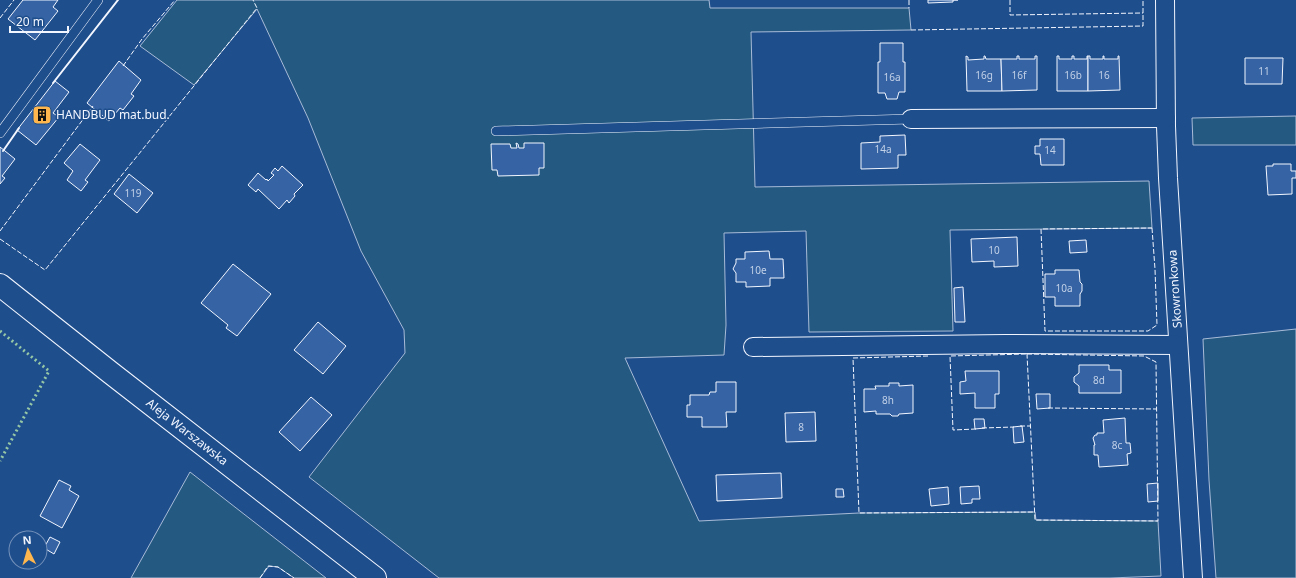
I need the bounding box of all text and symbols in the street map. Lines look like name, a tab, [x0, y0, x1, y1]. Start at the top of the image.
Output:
scale bar	[10, 8, 68, 34]
text: 20 m	[16, 13, 44, 30]
house number: 11	[1258, 64, 1270, 78]
house number: 16g	[975, 68, 993, 82]
house number: 16f	[1012, 68, 1027, 82]
house number: 16b	[1064, 68, 1082, 82]
house number: 16	[1098, 68, 1110, 82]
house number: 16a	[883, 70, 901, 84]
building icon: HANDBUD mat.bud.	[31, 104, 53, 126]
place label: HANDBUD mat.bud.	[56, 106, 170, 123]
house number: 14a	[874, 142, 892, 156]
house number: 14	[1044, 143, 1056, 157]
house number: 119	[124, 186, 142, 200]
house number: 10	[988, 243, 1000, 257]
street label: Skowronkowa	[1163, 249, 1186, 329]
house number: 10e	[749, 263, 767, 277]
house number: 10a	[1055, 281, 1073, 295]
house number: 8d	[1093, 373, 1105, 387]
house number: 8h	[882, 393, 894, 407]
street label: Aleja Warszawska	[143, 394, 232, 469]
house number: 8	[798, 420, 804, 434]
house number: 8c	[1112, 438, 1122, 452]
north arrow	[8, 530, 48, 570]
text: N	[22, 532, 32, 547]

